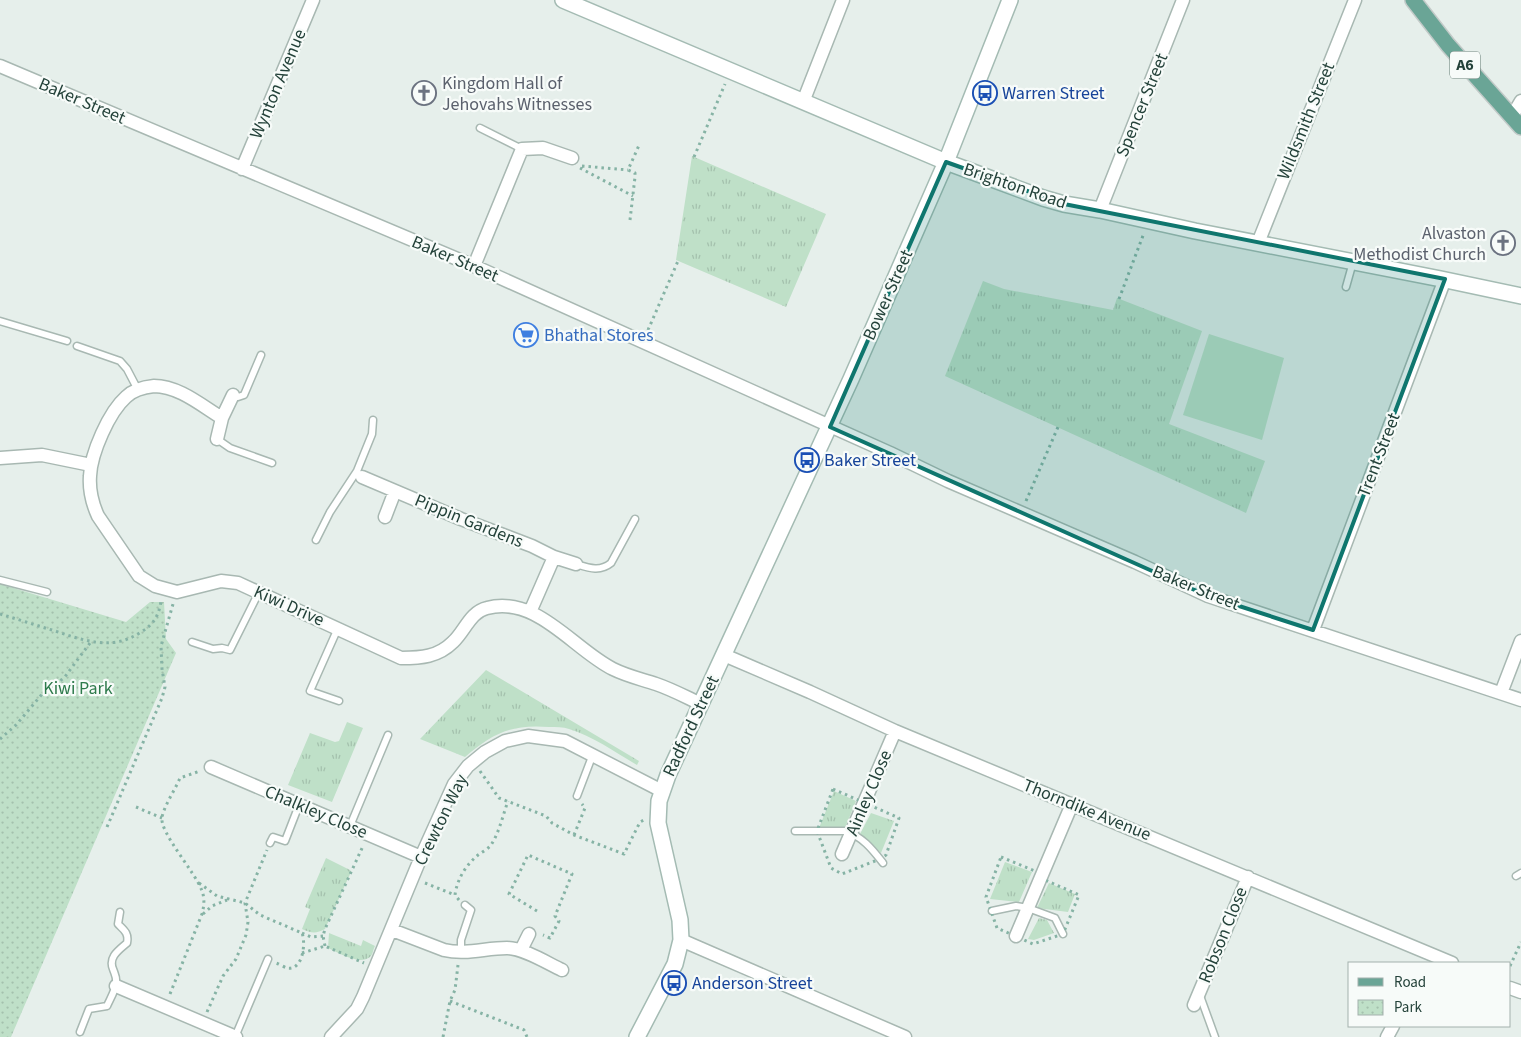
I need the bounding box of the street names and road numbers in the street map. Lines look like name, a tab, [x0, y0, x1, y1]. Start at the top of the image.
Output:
street label: Wynton Avenue	[244, 25, 312, 143]
street label: Spencer Street	[1110, 49, 1174, 161]
road number: A6	[1450, 52, 1480, 78]
street label: Wildsmith Street	[1271, 59, 1341, 183]
street label: Baker Street	[35, 71, 129, 131]
street label: Brighton Road	[960, 157, 1070, 215]
street label: Baker Street	[408, 229, 502, 289]
street label: Bower Street	[857, 246, 919, 344]
street label: Trent Street	[1351, 409, 1407, 501]
street label: Pippin Gardens	[411, 488, 527, 554]
street label: Baker Street	[1149, 559, 1243, 617]
street label: Kiwi Drive	[250, 579, 328, 633]
street label: Radford Street	[657, 671, 725, 781]
street label: Ainley Close	[840, 746, 898, 840]
street label: Crewton Way	[408, 770, 474, 870]
street label: Thorndike Avenue	[1019, 773, 1155, 847]
street label: Chalkley Close	[261, 779, 371, 845]
street label: Robson Close	[1192, 883, 1254, 987]

